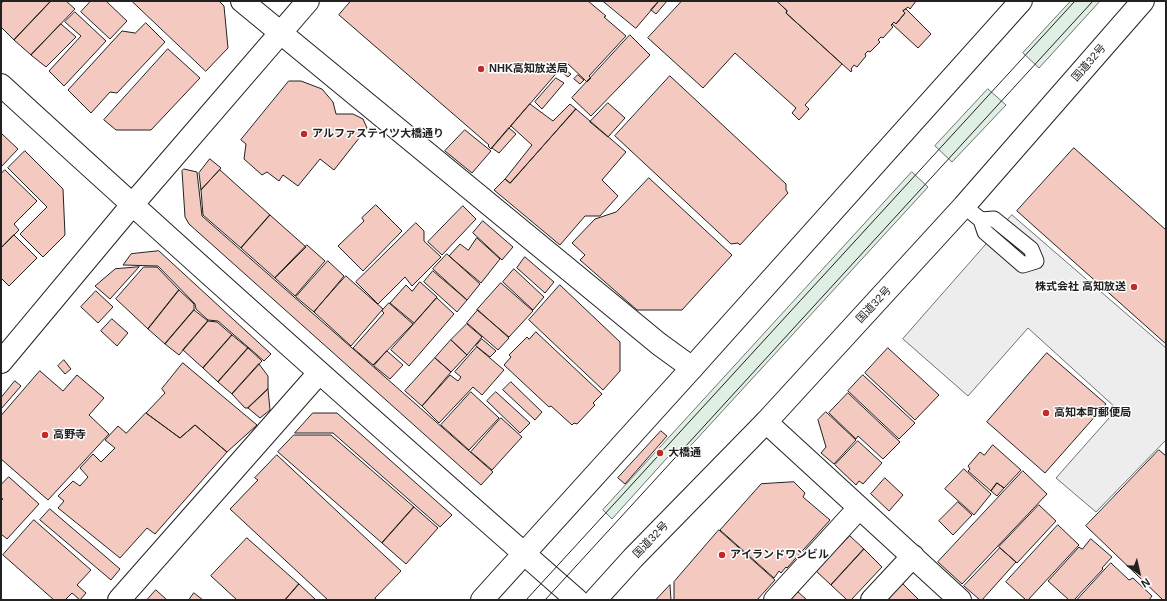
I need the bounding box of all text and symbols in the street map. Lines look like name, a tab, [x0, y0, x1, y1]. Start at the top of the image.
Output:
street label: 国道32号	[1069, 42, 1109, 84]
place label: NHK高知放送局	[489, 62, 568, 76]
marker: NHK高知放送局	[476, 64, 486, 74]
place label: アルファステイツ大橋通り	[312, 127, 444, 141]
marker: アルファステイツ大橋通り	[299, 129, 309, 139]
place label: 株式会社 高知放送	[1035, 280, 1126, 294]
marker: 株式会社 高知放送	[1129, 282, 1139, 292]
street label: 国道32号	[854, 284, 894, 326]
place label: 高知本町郵便局	[1054, 406, 1131, 420]
marker: 高知本町郵便局	[1041, 408, 1051, 418]
place label: 高野寺	[53, 428, 86, 442]
marker: 高野寺	[40, 430, 50, 440]
place label: 大橋通	[668, 446, 701, 460]
marker: 大橋通	[655, 448, 665, 458]
street label: 国道32号	[631, 519, 671, 561]
place label: アイランドワンビル	[730, 548, 829, 562]
marker: アイランドワンビル	[717, 550, 727, 560]
north arrow	[1119, 553, 1159, 593]
text: N	[1139, 576, 1152, 590]

